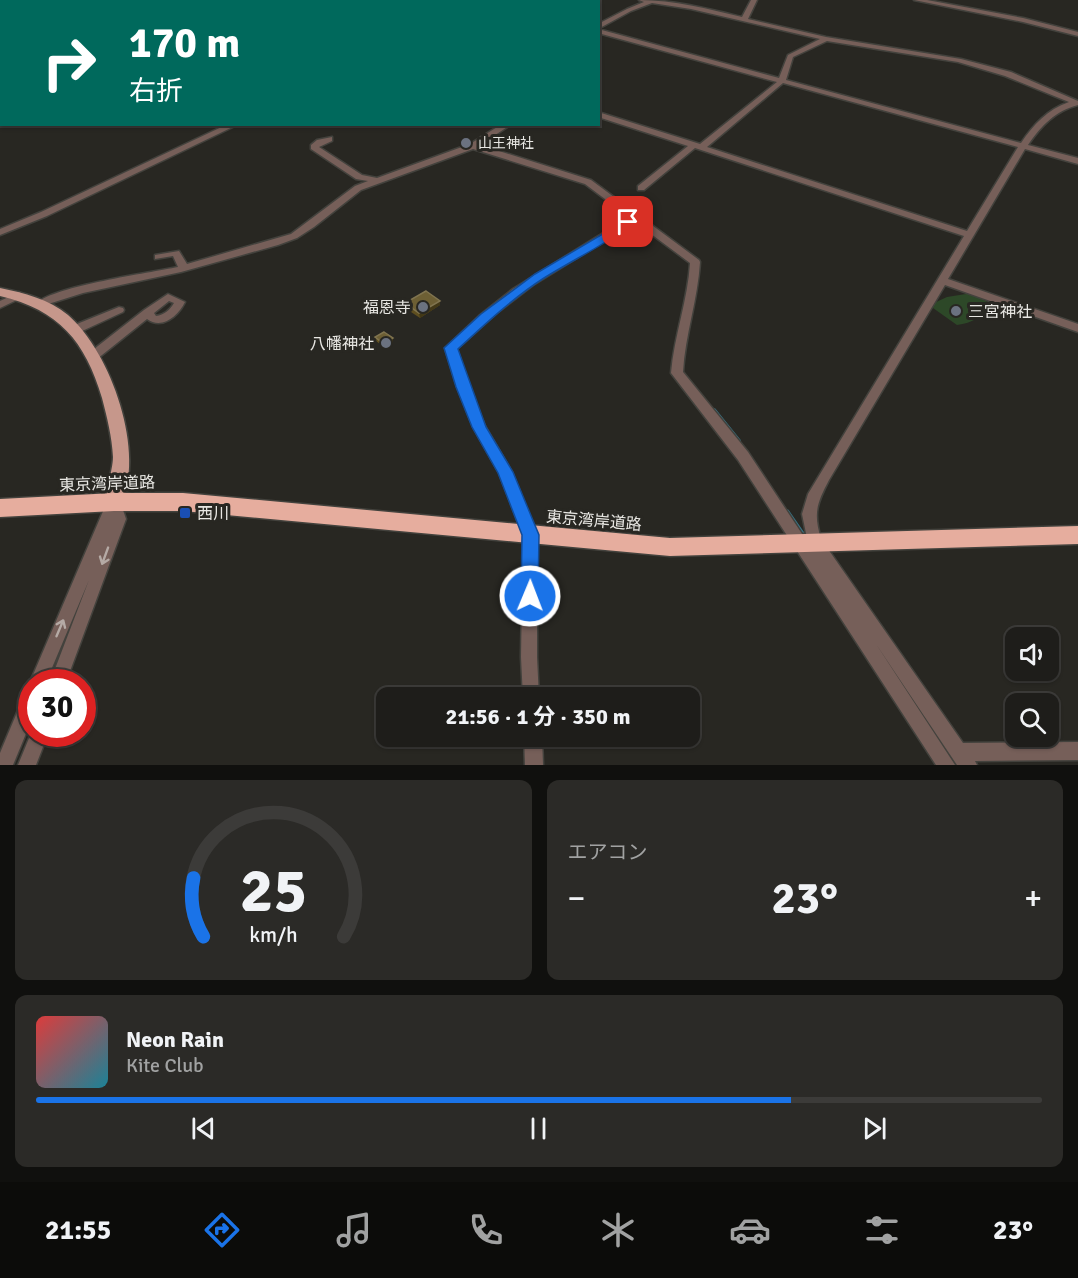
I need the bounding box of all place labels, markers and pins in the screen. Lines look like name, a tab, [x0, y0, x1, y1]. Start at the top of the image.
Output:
place label: 山王神社	[478, 135, 534, 152]
marker: 山王神社	[459, 136, 473, 150]
pin	[602, 196, 653, 247]
place label: 福恩寺	[363, 298, 411, 318]
marker: 福恩寺	[416, 300, 430, 314]
place label: 三宮神社	[968, 302, 1032, 322]
marker: 三宮神社	[949, 304, 963, 318]
place label: 八幡神社	[310, 334, 374, 354]
marker: 八幡神社	[379, 336, 393, 350]
place label: 西川	[197, 504, 229, 524]
marker: 西川	[178, 506, 192, 520]

